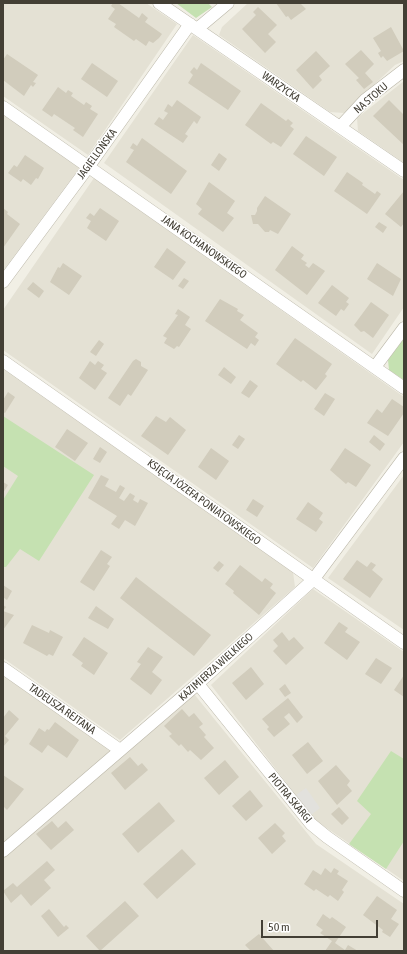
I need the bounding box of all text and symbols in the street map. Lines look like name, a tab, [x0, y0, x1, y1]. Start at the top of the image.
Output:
street label: WARZYCKA	[259, 69, 303, 105]
street label: NA STOKU	[351, 80, 391, 116]
street label: JAGIELLOŃSKA	[74, 126, 120, 182]
street label: JANA KOCHANOWSKIEGO	[159, 213, 249, 281]
street label: KSIĘCIA JÓZEFA PONIATOWSKIEGO	[145, 456, 263, 548]
street label: KAZIMIERZA WIELKIEGO	[176, 630, 256, 704]
street label: TADEUSZA REJTANA	[26, 681, 98, 737]
street label: PIOTRA SKARGI	[265, 770, 315, 826]
scale bar	[263, 912, 380, 938]
text: 50 m	[268, 920, 290, 934]

